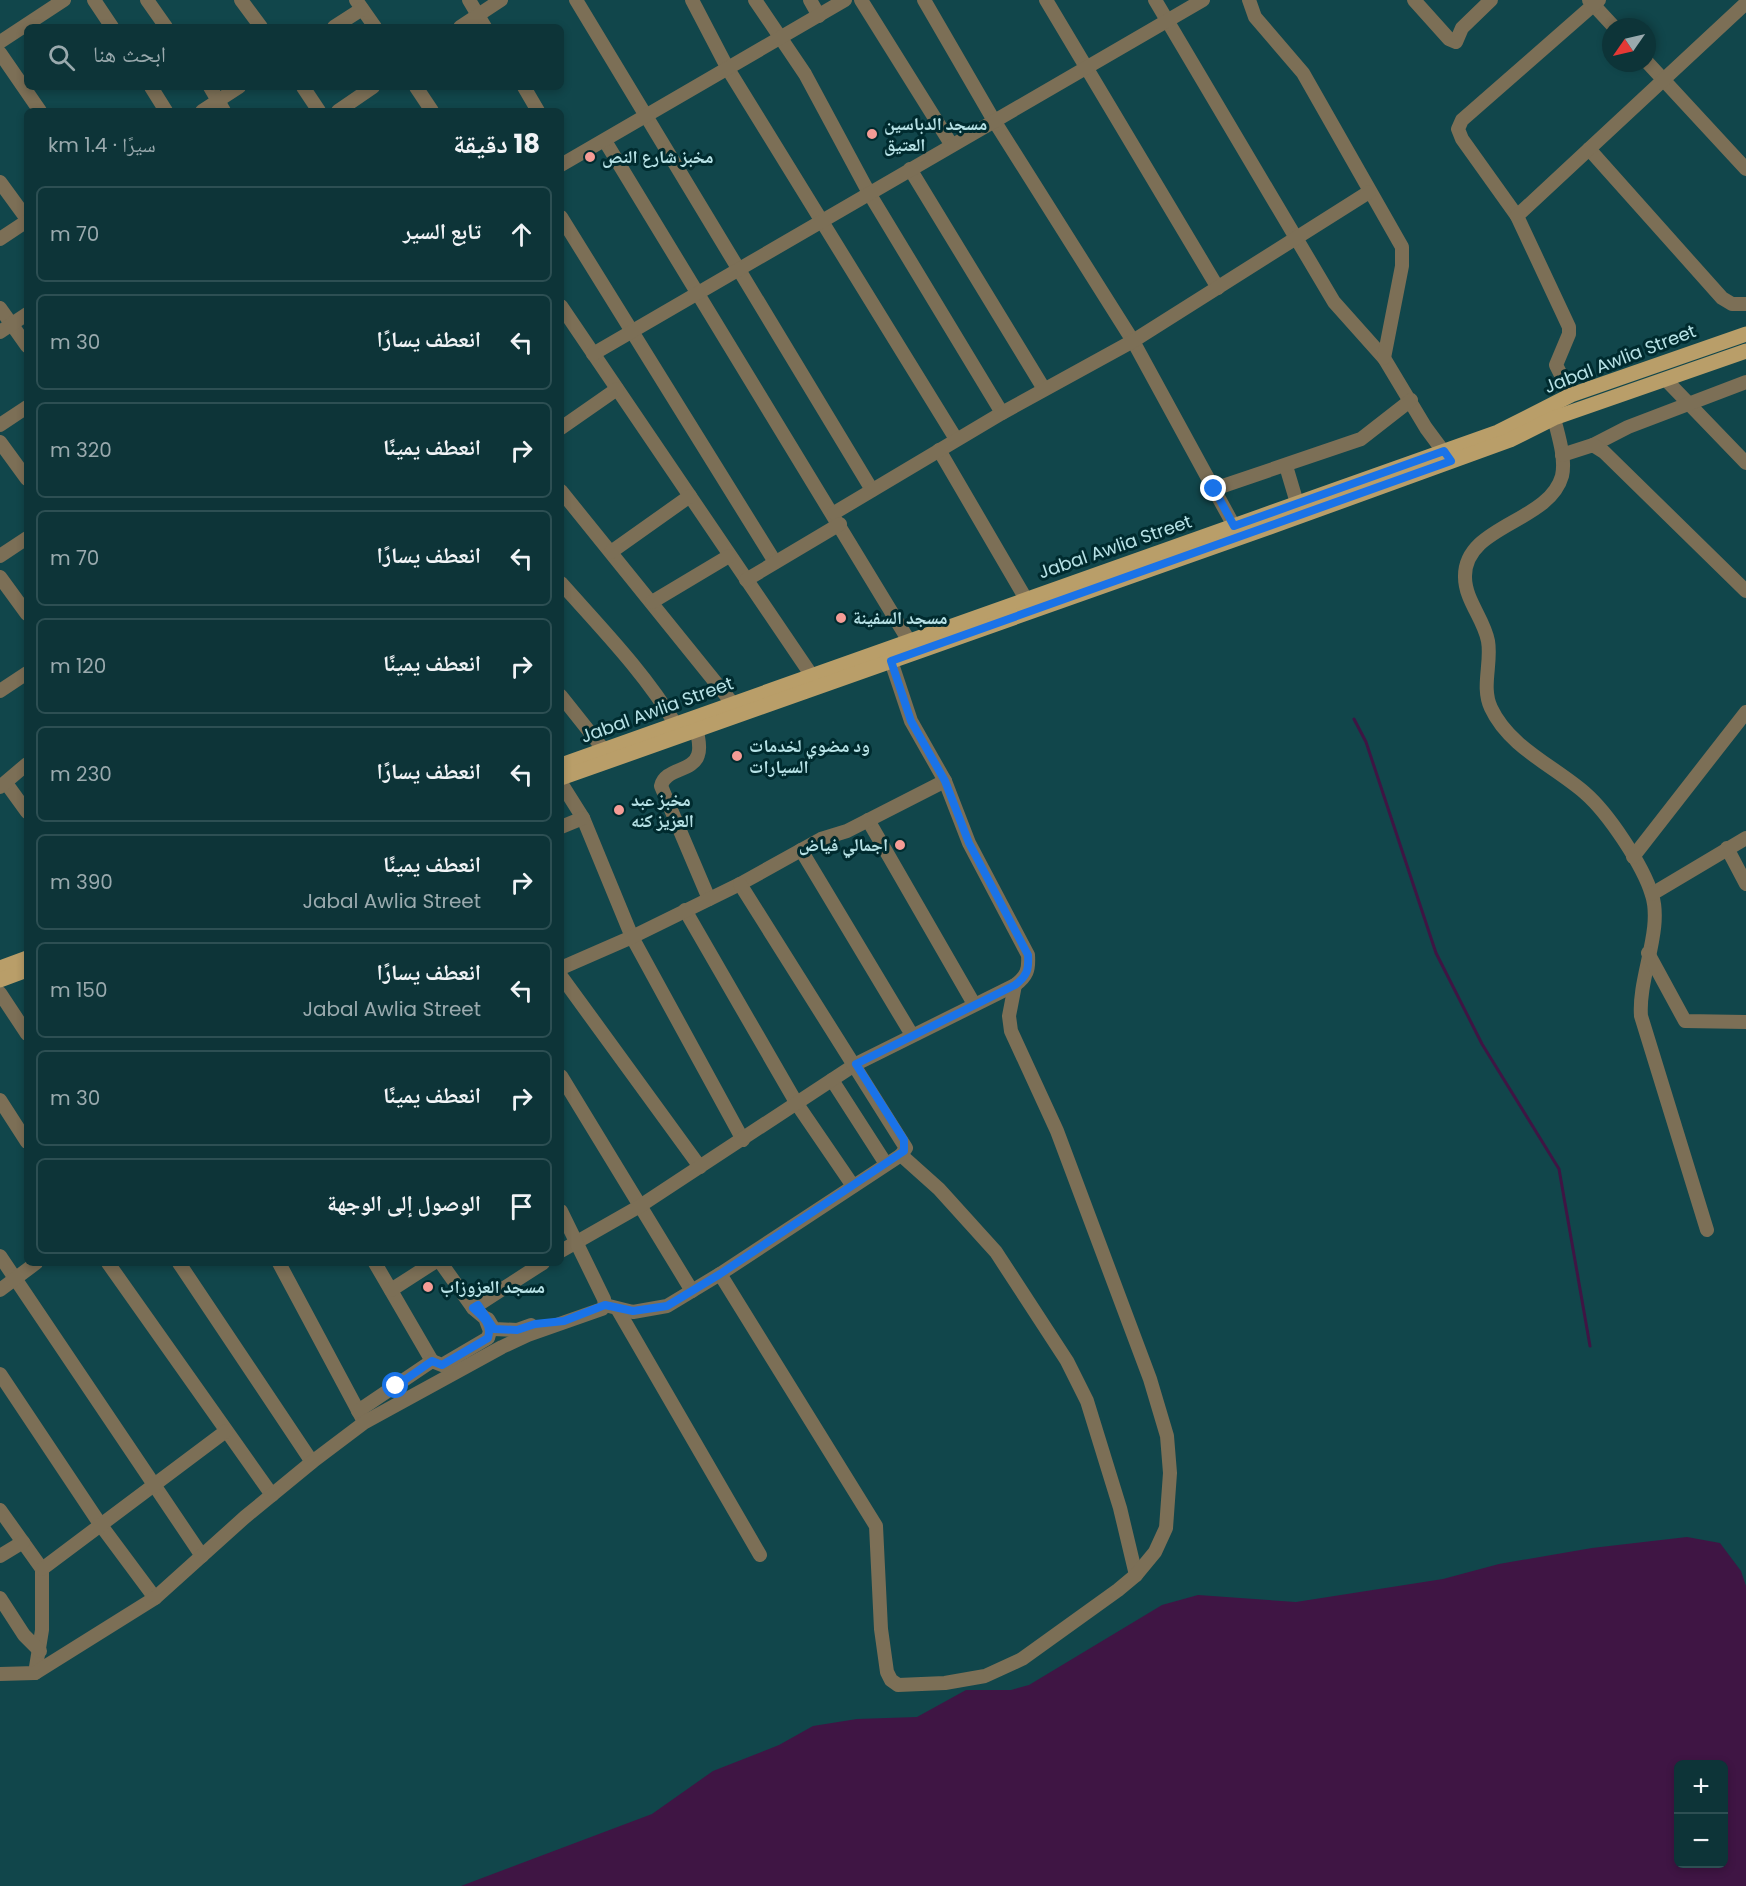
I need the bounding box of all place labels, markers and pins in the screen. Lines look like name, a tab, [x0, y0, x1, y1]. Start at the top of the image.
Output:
place label: مسجد الدباسين العتيق	[884, 111, 987, 157]
marker: مسجد الدباسين العتيق	[865, 127, 879, 141]
place label: مخبز شارع النص	[602, 144, 713, 169]
marker: مخبز شارع النص	[583, 150, 597, 164]
place label: مسجد السفينة	[853, 605, 948, 630]
marker: مسجد السفينة	[834, 611, 848, 625]
place label: ود مضوي لخدمات السيارات	[749, 733, 870, 779]
marker: ود مضوي لخدمات السيارات	[730, 749, 744, 763]
place label: مخبز عبد العزيز كنه	[631, 787, 694, 833]
marker: مخبز عبد العزيز كنه	[612, 803, 626, 817]
place label: اجمالي فياض	[799, 832, 888, 859]
marker: اجمالي فياض	[893, 838, 907, 852]
place label: مسجد العزوزاب	[440, 1274, 545, 1299]
marker: مسجد العزوزاب	[421, 1280, 435, 1294]

